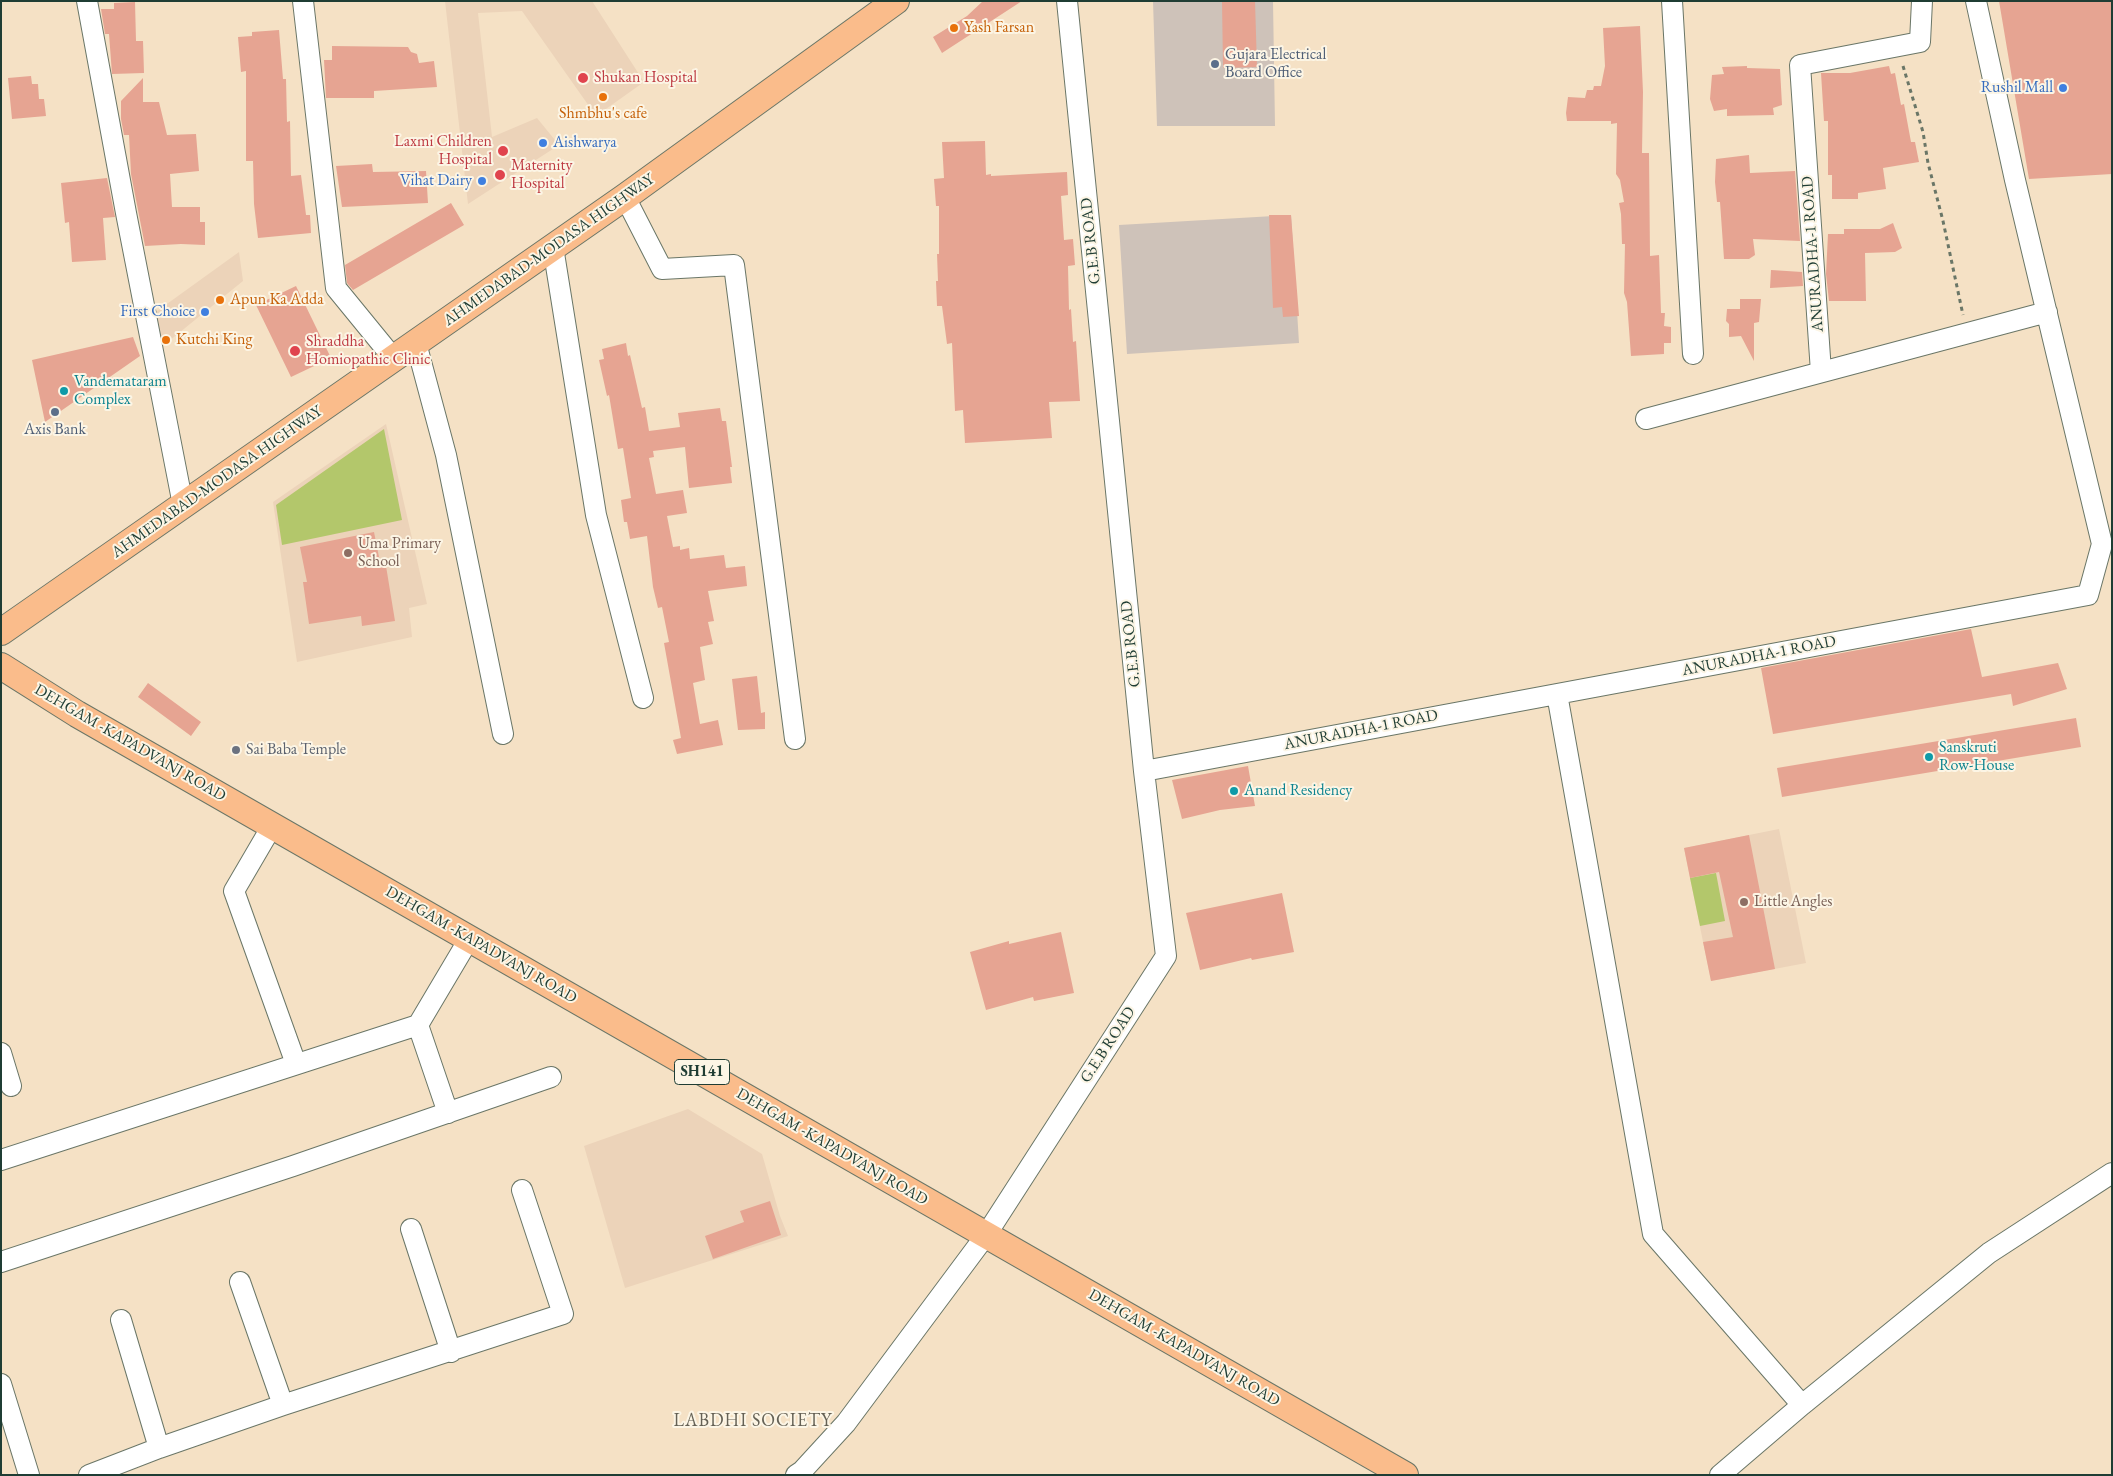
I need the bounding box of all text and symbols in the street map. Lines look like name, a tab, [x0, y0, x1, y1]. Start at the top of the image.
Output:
place label: Yash Farsan	[964, 18, 1034, 38]
marker: Yash Farsan	[948, 22, 960, 34]
place label: Gujara Electrical Board Office	[1225, 45, 1326, 83]
marker: Gujara Electrical Board Office	[1209, 58, 1221, 70]
place label: Shukan Hospital	[594, 68, 697, 88]
marker: Shukan Hospital	[576, 71, 590, 85]
place label: Rushil Mall	[1981, 78, 2053, 98]
marker: Rushil Mall	[2057, 82, 2069, 94]
marker: Shmbhu's cafe	[597, 91, 609, 103]
place label: Shmbhu's cafe	[559, 104, 647, 124]
place label: Laxmi Children Hospital	[394, 132, 492, 170]
place label: Aishwarya	[553, 133, 617, 153]
marker: Aishwarya	[537, 137, 549, 149]
marker: Laxmi Children Hospital	[496, 144, 510, 158]
place label: Maternity Hospital	[511, 156, 572, 194]
marker: Maternity Hospital	[493, 168, 507, 182]
street label: AHMEDABAD-MODASA HIGHWAY	[440, 170, 658, 330]
place label: Vihat Dairy	[400, 171, 472, 191]
marker: Vihat Dairy	[476, 175, 488, 187]
street label: ANURADHA-1 ROAD	[1798, 175, 1828, 333]
street label: G.E.B ROAD	[1077, 197, 1105, 285]
place label: Apun Ka Adda	[230, 290, 324, 310]
marker: Apun Ka Adda	[214, 294, 226, 306]
place label: First Choice	[120, 302, 195, 322]
marker: First Choice	[199, 306, 211, 318]
place label: Kutchi King	[176, 330, 252, 350]
place label: Shraddha Homiopathic Clinic	[306, 332, 430, 370]
marker: Kutchi King	[160, 334, 172, 346]
marker: Shraddha Homiopathic Clinic	[288, 344, 302, 358]
place label: Vandemataram Complex	[74, 372, 167, 410]
marker: Vandemataram Complex	[58, 385, 70, 397]
street label: AHMEDABAD-MODASA HIGHWAY	[108, 402, 326, 562]
marker: Axis Bank	[49, 406, 61, 418]
place label: Axis Bank	[24, 420, 86, 440]
place label: Uma Primary School	[358, 534, 441, 572]
marker: Uma Primary School	[342, 547, 354, 559]
street label: G.E.B ROAD	[1117, 600, 1145, 688]
street label: ANURADHA-1 ROAD	[1680, 632, 1838, 680]
street label: DEHGAM -KAPADVANJ ROAD	[31, 680, 229, 806]
street label: ANURADHA-1 ROAD	[1282, 706, 1440, 754]
place label: Sanskruti Row-House	[1939, 738, 2014, 776]
place label: Sai Baba Temple	[246, 740, 346, 760]
marker: Sai Baba Temple	[230, 744, 242, 756]
marker: Sanskruti Row-House	[1923, 751, 1935, 763]
place label: Anand Residency	[1244, 781, 1352, 801]
marker: Anand Residency	[1228, 785, 1240, 797]
street label: DEHGAM -KAPADVANJ ROAD	[382, 882, 580, 1008]
place label: Little Angles	[1754, 892, 1832, 912]
marker: Little Angles	[1738, 896, 1750, 908]
street label: G.E.B ROAD	[1076, 1003, 1140, 1087]
road number: SH141	[674, 1060, 730, 1084]
street label: DEHGAM -KAPADVANJ ROAD	[733, 1084, 931, 1210]
street label: DEHGAM -KAPADVANJ ROAD	[1085, 1285, 1283, 1411]
district label: LABDHI SOCIETY	[672, 1410, 834, 1432]

